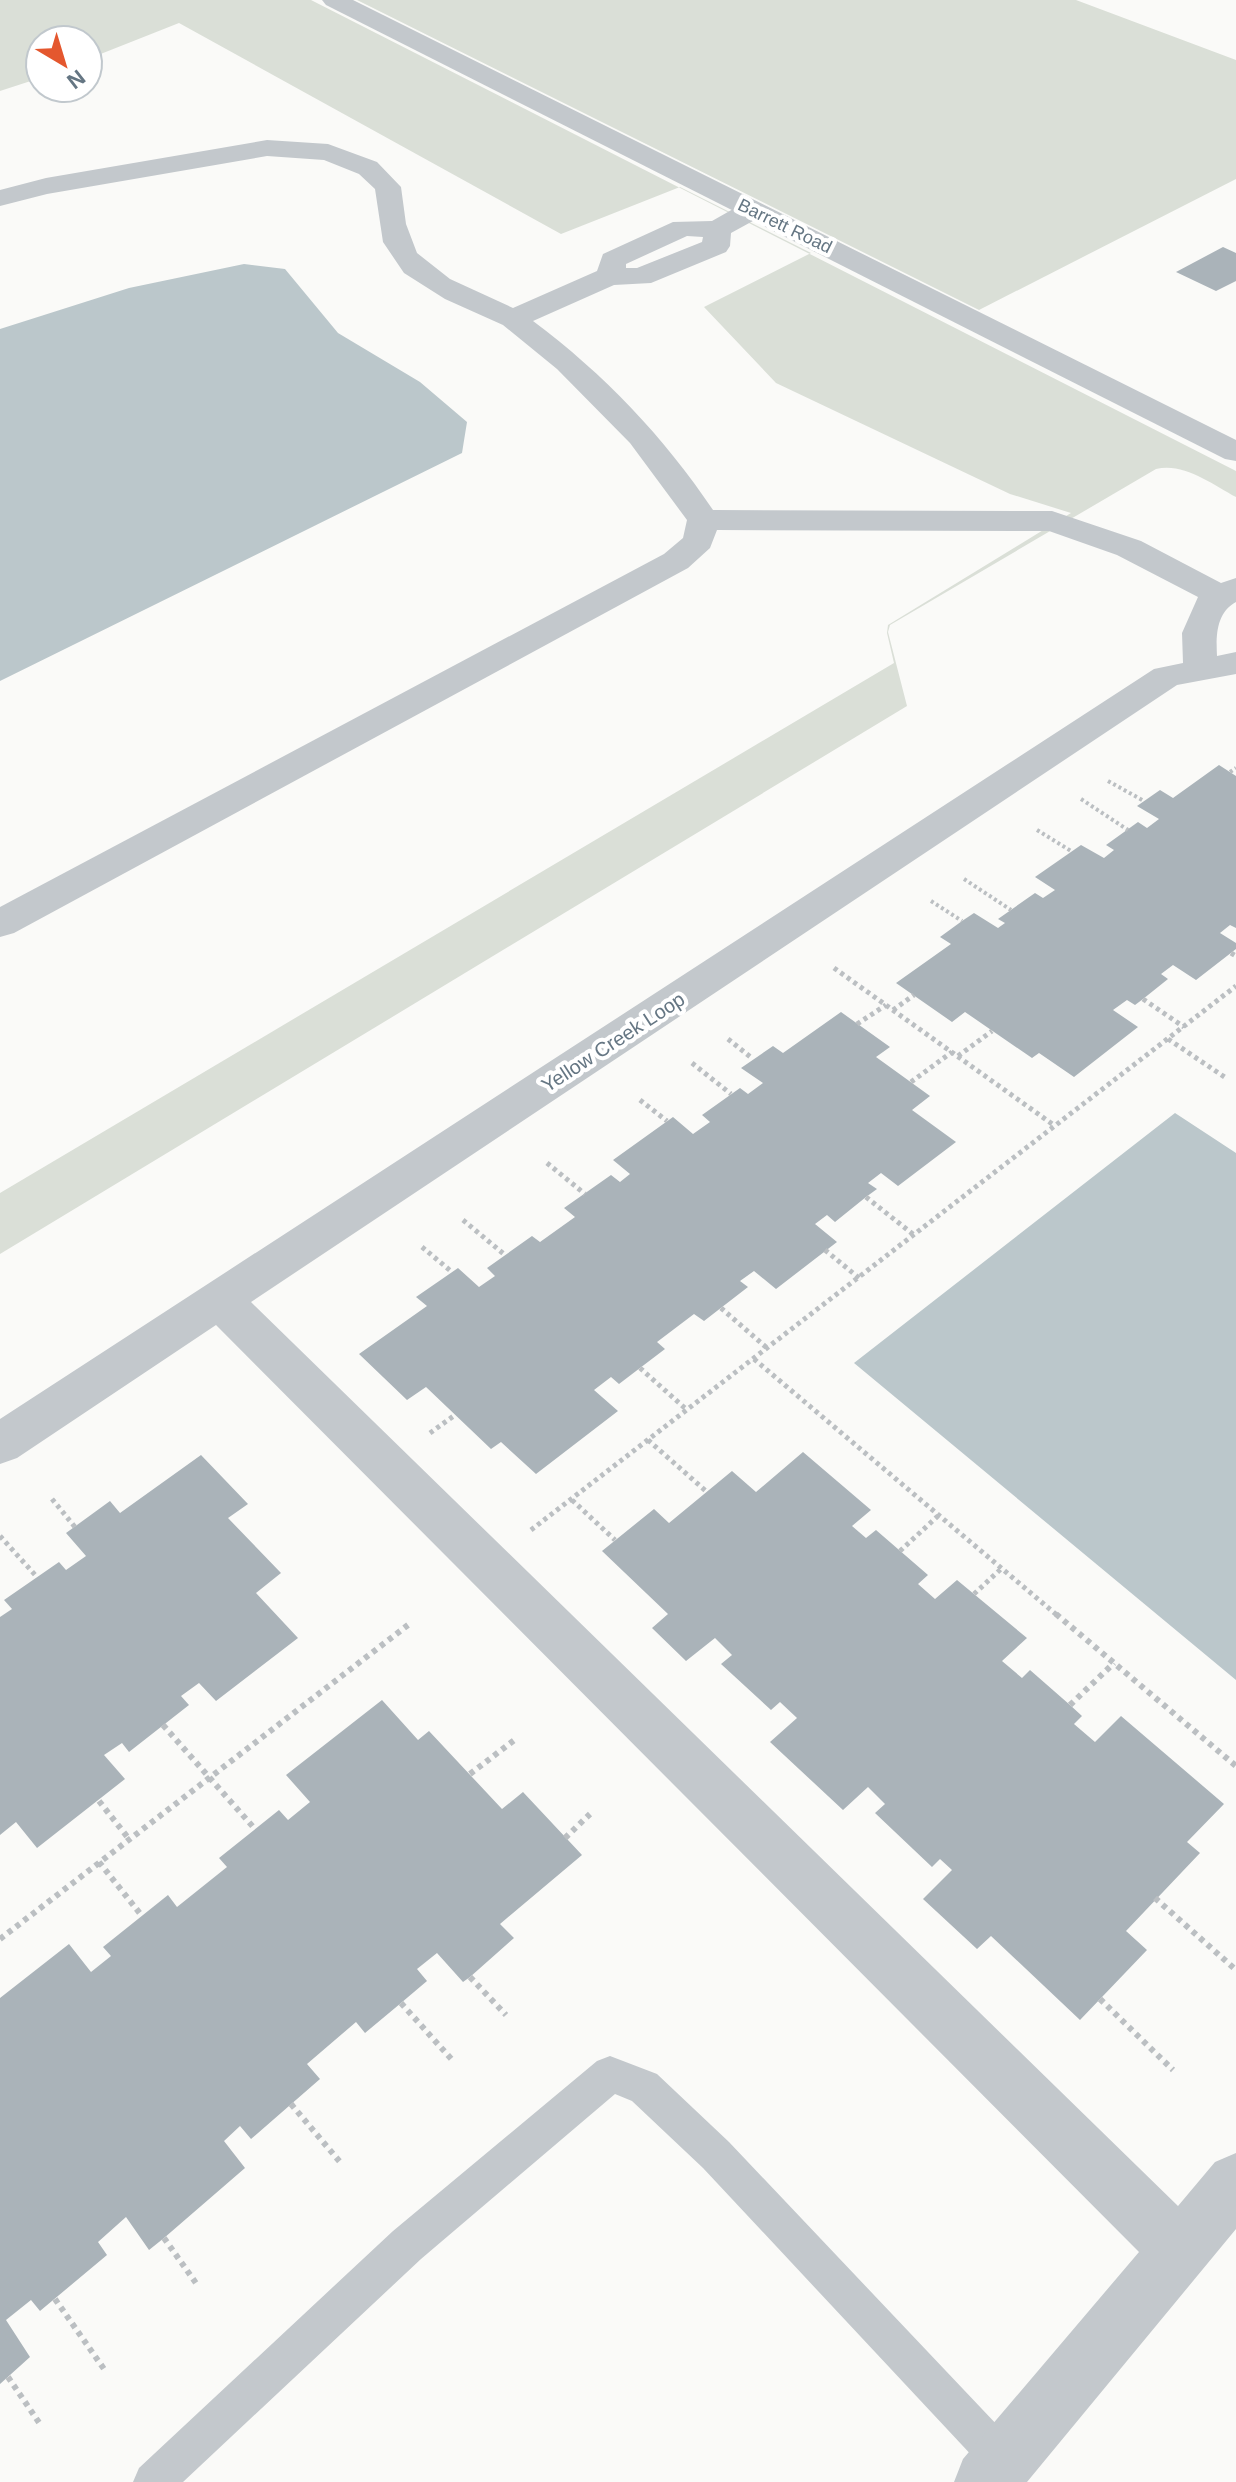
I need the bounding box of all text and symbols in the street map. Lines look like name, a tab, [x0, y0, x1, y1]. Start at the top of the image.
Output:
north arrow	[24, 24, 104, 104]
text: N	[62, 65, 90, 94]
street label: Barrett Road	[735, 195, 835, 257]
street label: Yellow Creek Loop	[537, 988, 689, 1096]

